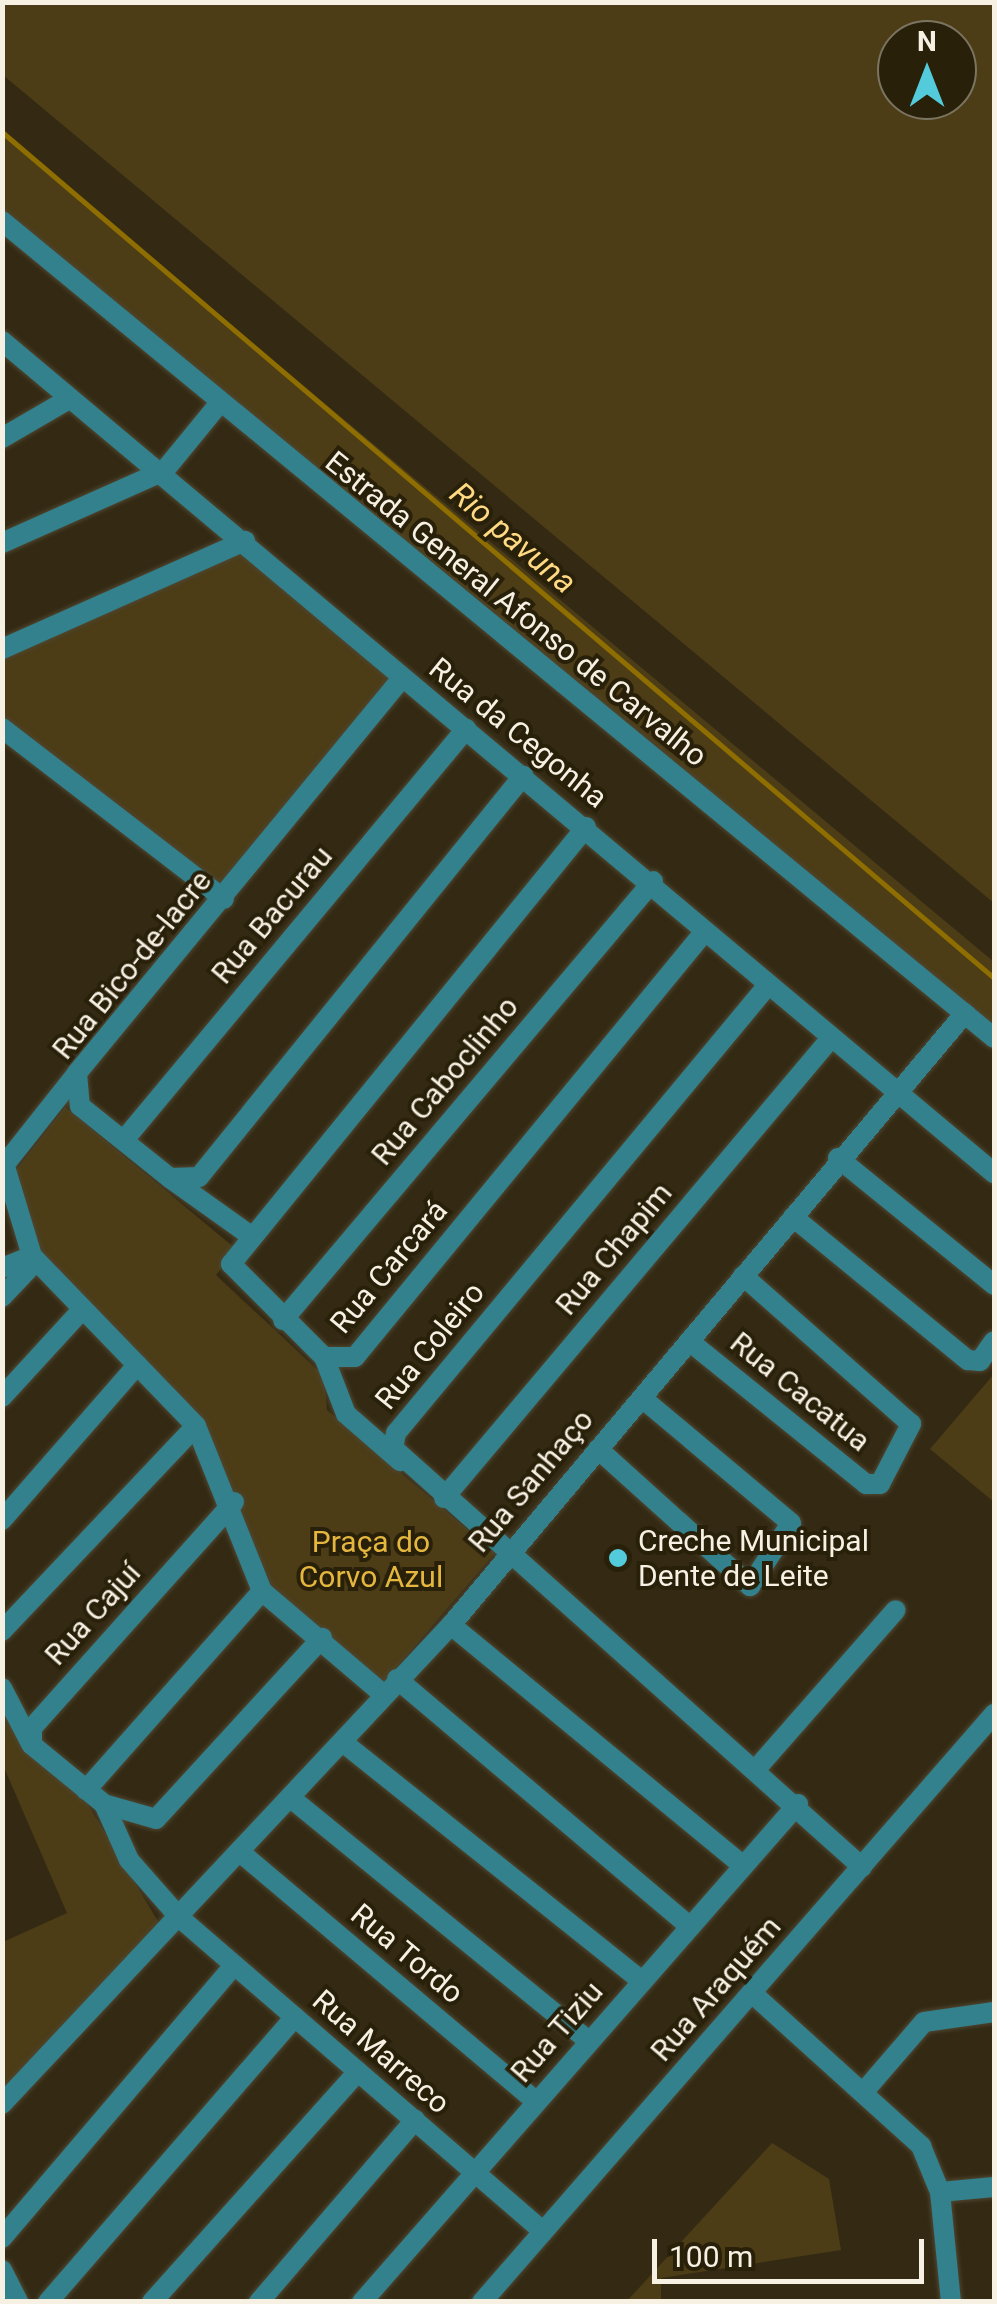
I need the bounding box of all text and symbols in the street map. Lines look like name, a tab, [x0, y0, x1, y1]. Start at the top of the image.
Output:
north arrow	[877, 20, 977, 120]
text: N	[917, 25, 937, 58]
street label: Estrada General Afonso de Carvalho	[318, 444, 714, 774]
water label: Rio pavuna	[442, 474, 584, 602]
street label: Rua da Cegonha	[422, 650, 614, 816]
street label: Rua Bacurau	[204, 839, 340, 991]
street label: Rua Bico-de-lacre	[45, 863, 219, 1067]
street label: Rua Caboclinho	[364, 989, 526, 1173]
street label: Rua Chapim	[548, 1176, 680, 1322]
street label: Rua Carcará	[323, 1193, 455, 1341]
street label: Rua Coleiro	[368, 1275, 492, 1417]
street label: Rua Cacatua	[723, 1325, 877, 1459]
street label: Rua Sanhaço	[461, 1402, 601, 1560]
place label: Creche Municipal Dente de Leite	[638, 1523, 869, 1594]
park label: Praça do Corvo Azul	[299, 1524, 443, 1594]
marker: Creche Municipal Dente de Leite	[607, 1547, 629, 1569]
street label: Rua Cajuí	[38, 1555, 148, 1673]
street label: Rua Tordo	[343, 1896, 471, 2012]
street label: Rua Araquém	[643, 1909, 789, 2069]
street label: Rua Tiziu	[503, 1974, 611, 2090]
street label: Rua Marreco	[305, 1983, 457, 2121]
scale bar	[657, 2219, 930, 2281]
text: 100 m	[669, 2239, 753, 2274]

